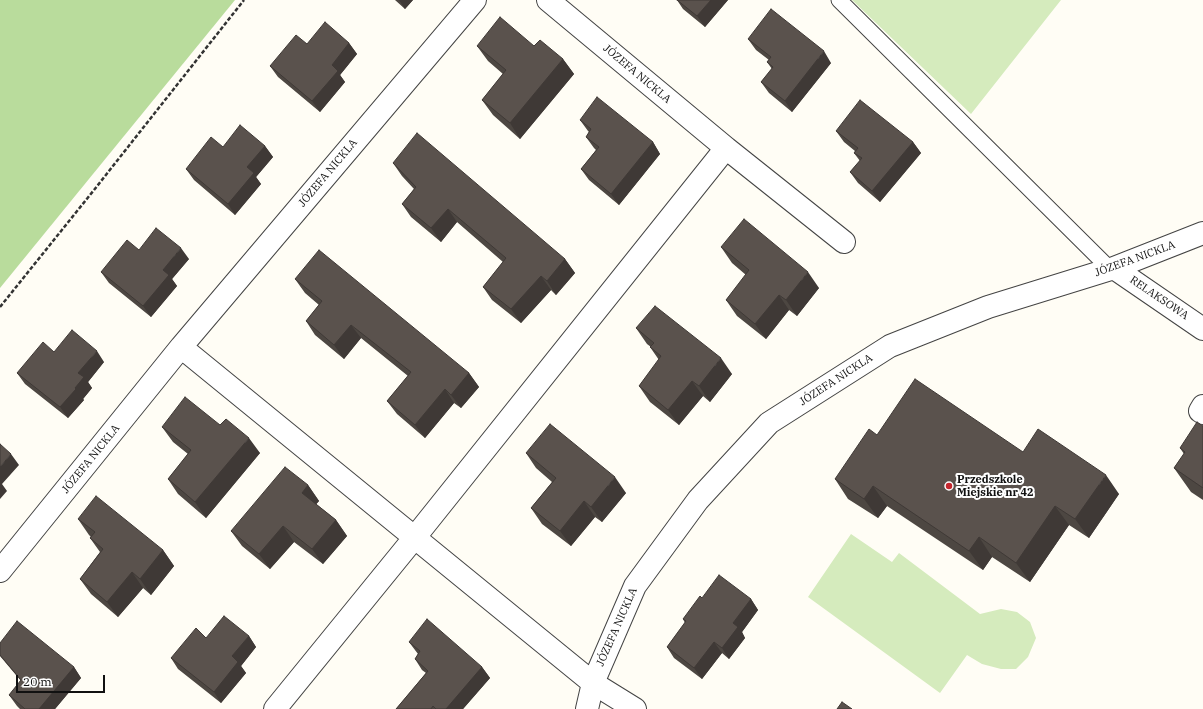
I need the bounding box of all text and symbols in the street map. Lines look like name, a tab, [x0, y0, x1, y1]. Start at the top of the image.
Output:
street label: JÓZEFA NICKLA	[600, 42, 674, 106]
street label: JÓZEFA NICKLA	[296, 136, 360, 210]
street label: JÓZEFA NICKLA	[1093, 238, 1177, 280]
street label: RELAKSOWA	[1127, 273, 1191, 323]
street label: JÓZEFA NICKLA	[797, 351, 875, 409]
street label: JÓZEFA NICKLA	[59, 422, 123, 496]
place label: Przedszkole Miejskie nr 42	[957, 473, 1034, 499]
marker: Przedszkole Miejskie nr 42	[944, 481, 954, 491]
street label: JÓZEFA NICKLA	[594, 586, 640, 668]
scale bar	[18, 667, 107, 693]
text: 20 m	[23, 674, 52, 689]

